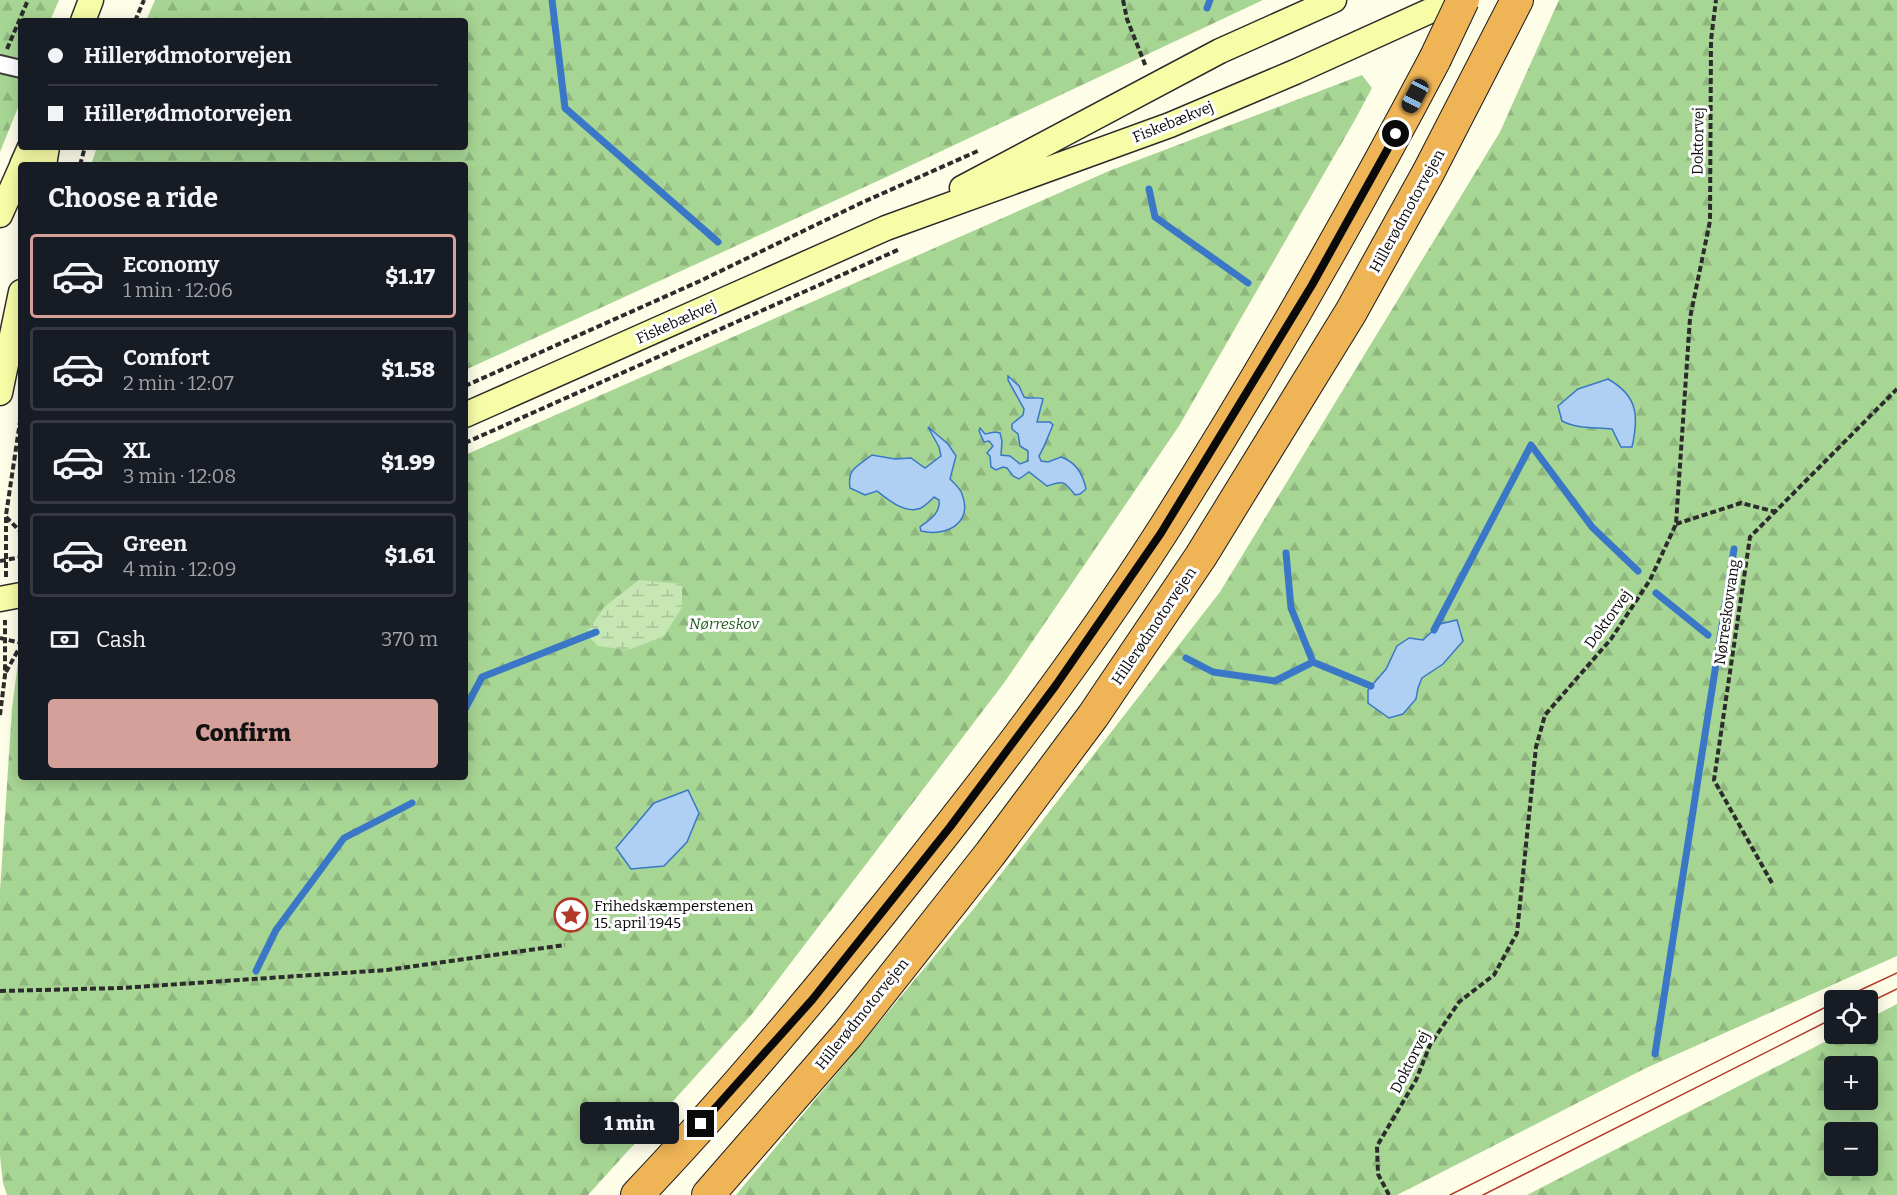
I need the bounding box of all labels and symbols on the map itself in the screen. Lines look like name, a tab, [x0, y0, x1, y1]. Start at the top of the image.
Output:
car	[1399, 76, 1431, 116]
street label: Fiskebækvej	[1130, 98, 1216, 146]
street label: Doktorvej	[1688, 107, 1708, 175]
route start	[1382, 120, 1409, 147]
street label: Hillerødmotorvejen	[1366, 146, 1449, 276]
street label: Fiskebækvej	[633, 296, 719, 348]
street label: Nørreskovvang	[1711, 558, 1743, 666]
street label: Hillerødmotorvejen	[1108, 563, 1200, 688]
street label: Doktorvej	[1581, 586, 1635, 652]
park label: Nørreskov	[689, 615, 760, 633]
place icon: Frihedskæmperstenen 15. april 1945	[553, 897, 589, 933]
place label: Frihedskæmperstenen 15. april 1945	[594, 897, 754, 932]
street label: Hillerødmotorvejen	[812, 954, 913, 1073]
street label: Doktorvej	[1387, 1028, 1433, 1096]
callout: 1 min	[581, 1103, 680, 1145]
route end	[687, 1110, 714, 1137]

